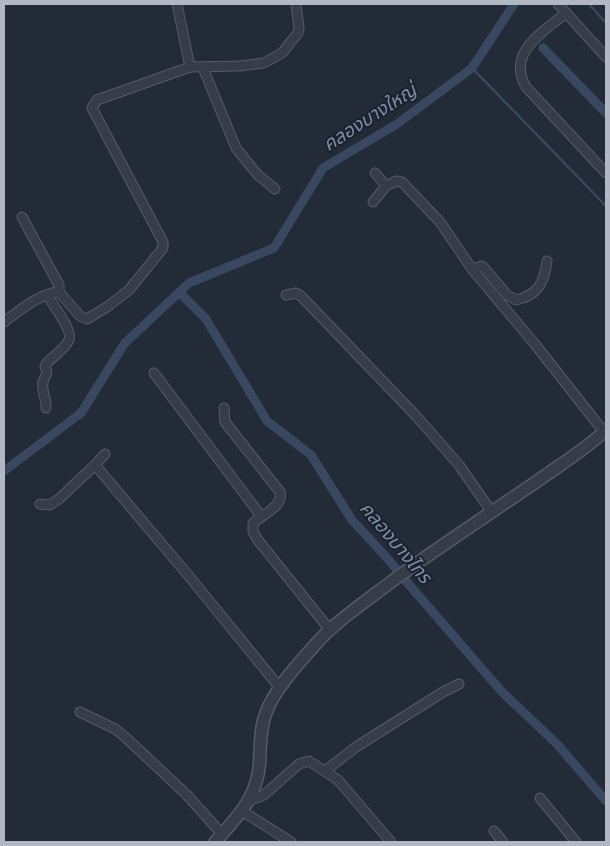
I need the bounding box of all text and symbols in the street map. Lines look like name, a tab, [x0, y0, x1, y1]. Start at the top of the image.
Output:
water label: คลองบางใหญ่	[319, 78, 423, 155]
water label: คลองบางไทร	[356, 498, 436, 589]

